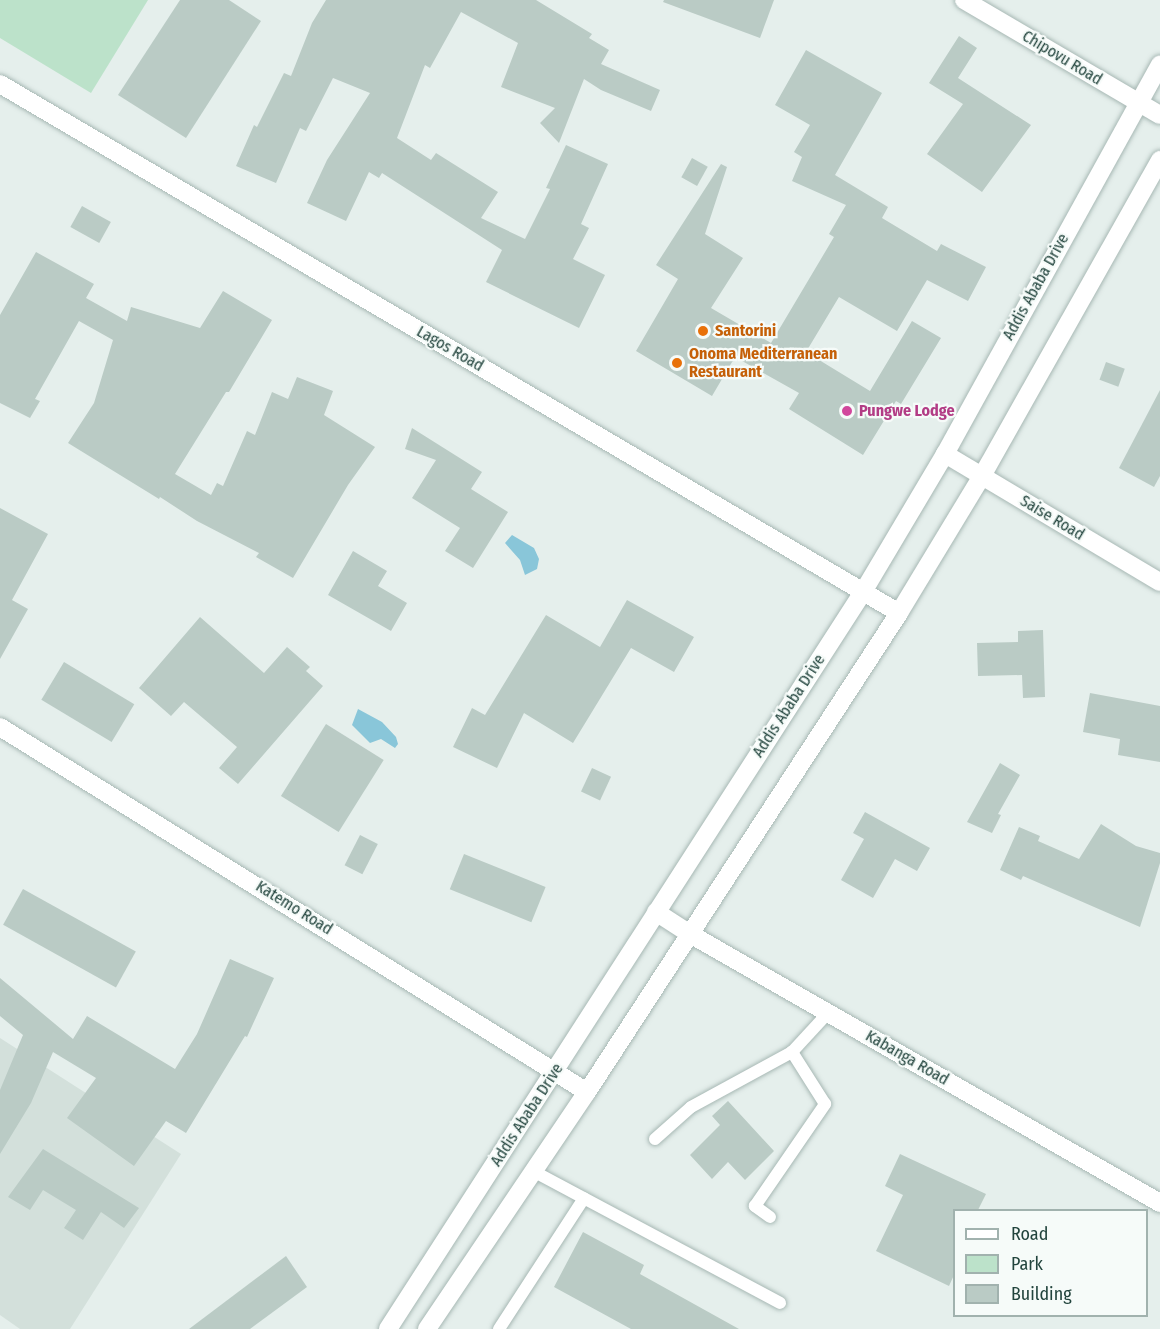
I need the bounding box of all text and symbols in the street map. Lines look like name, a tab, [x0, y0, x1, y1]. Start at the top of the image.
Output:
street label: Chipovu Road	[1019, 27, 1105, 89]
street label: Addis Ababa Drive	[999, 230, 1073, 344]
place label: Santorini	[715, 321, 776, 341]
street label: Lagos Road	[413, 322, 487, 376]
marker: Santorini	[696, 324, 710, 338]
place label: Onoma Mediterranean Restaurant	[689, 344, 837, 382]
marker: Onoma Mediterranean Restaurant	[670, 356, 684, 370]
place label: Pungwe Lodge	[859, 401, 955, 421]
marker: Pungwe Lodge	[840, 404, 854, 418]
street label: Saise Road	[1016, 491, 1088, 545]
street label: Addis Ababa Drive	[749, 651, 829, 761]
street label: Katemo Road	[252, 877, 336, 939]
street label: Kabanga Road	[862, 1026, 952, 1090]
street label: Addis Ababa Drive	[487, 1060, 567, 1170]
legend	[953, 1209, 1148, 1317]
text: Road	[1011, 1223, 1048, 1245]
text: Park	[1011, 1253, 1043, 1275]
text: Building	[1011, 1283, 1072, 1305]

